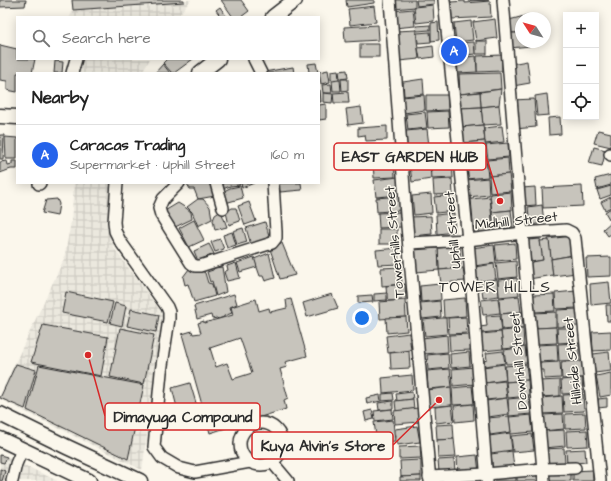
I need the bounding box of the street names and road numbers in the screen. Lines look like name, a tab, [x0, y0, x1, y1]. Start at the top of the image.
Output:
street label: Towerhills Street	[380, 185, 410, 299]
street label: Uphill Street	[440, 190, 466, 270]
street label: Midhill Street	[474, 207, 559, 235]
street label: Downhill Street	[505, 311, 533, 410]
street label: Hillside Street	[558, 316, 588, 406]

